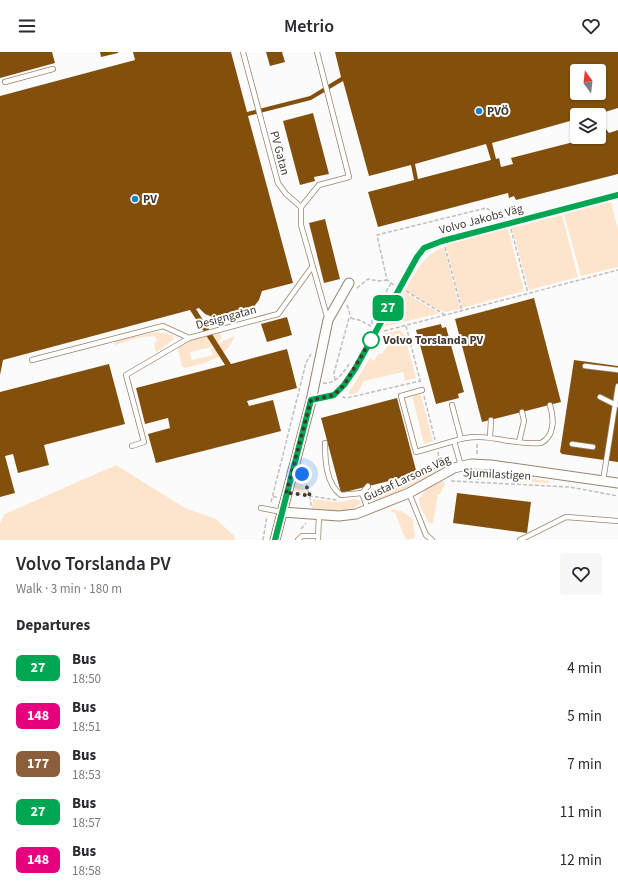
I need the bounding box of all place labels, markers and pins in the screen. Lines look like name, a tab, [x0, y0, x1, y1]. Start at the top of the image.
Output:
place label: PVÖ	[487, 103, 509, 120]
marker: PVÖ	[474, 106, 484, 116]
place label: PV	[143, 191, 157, 208]
marker: PV	[130, 194, 140, 204]
marker: Volvo Torslanda PV	[362, 331, 380, 349]
place label: Volvo Torslanda PV	[382, 332, 484, 349]

